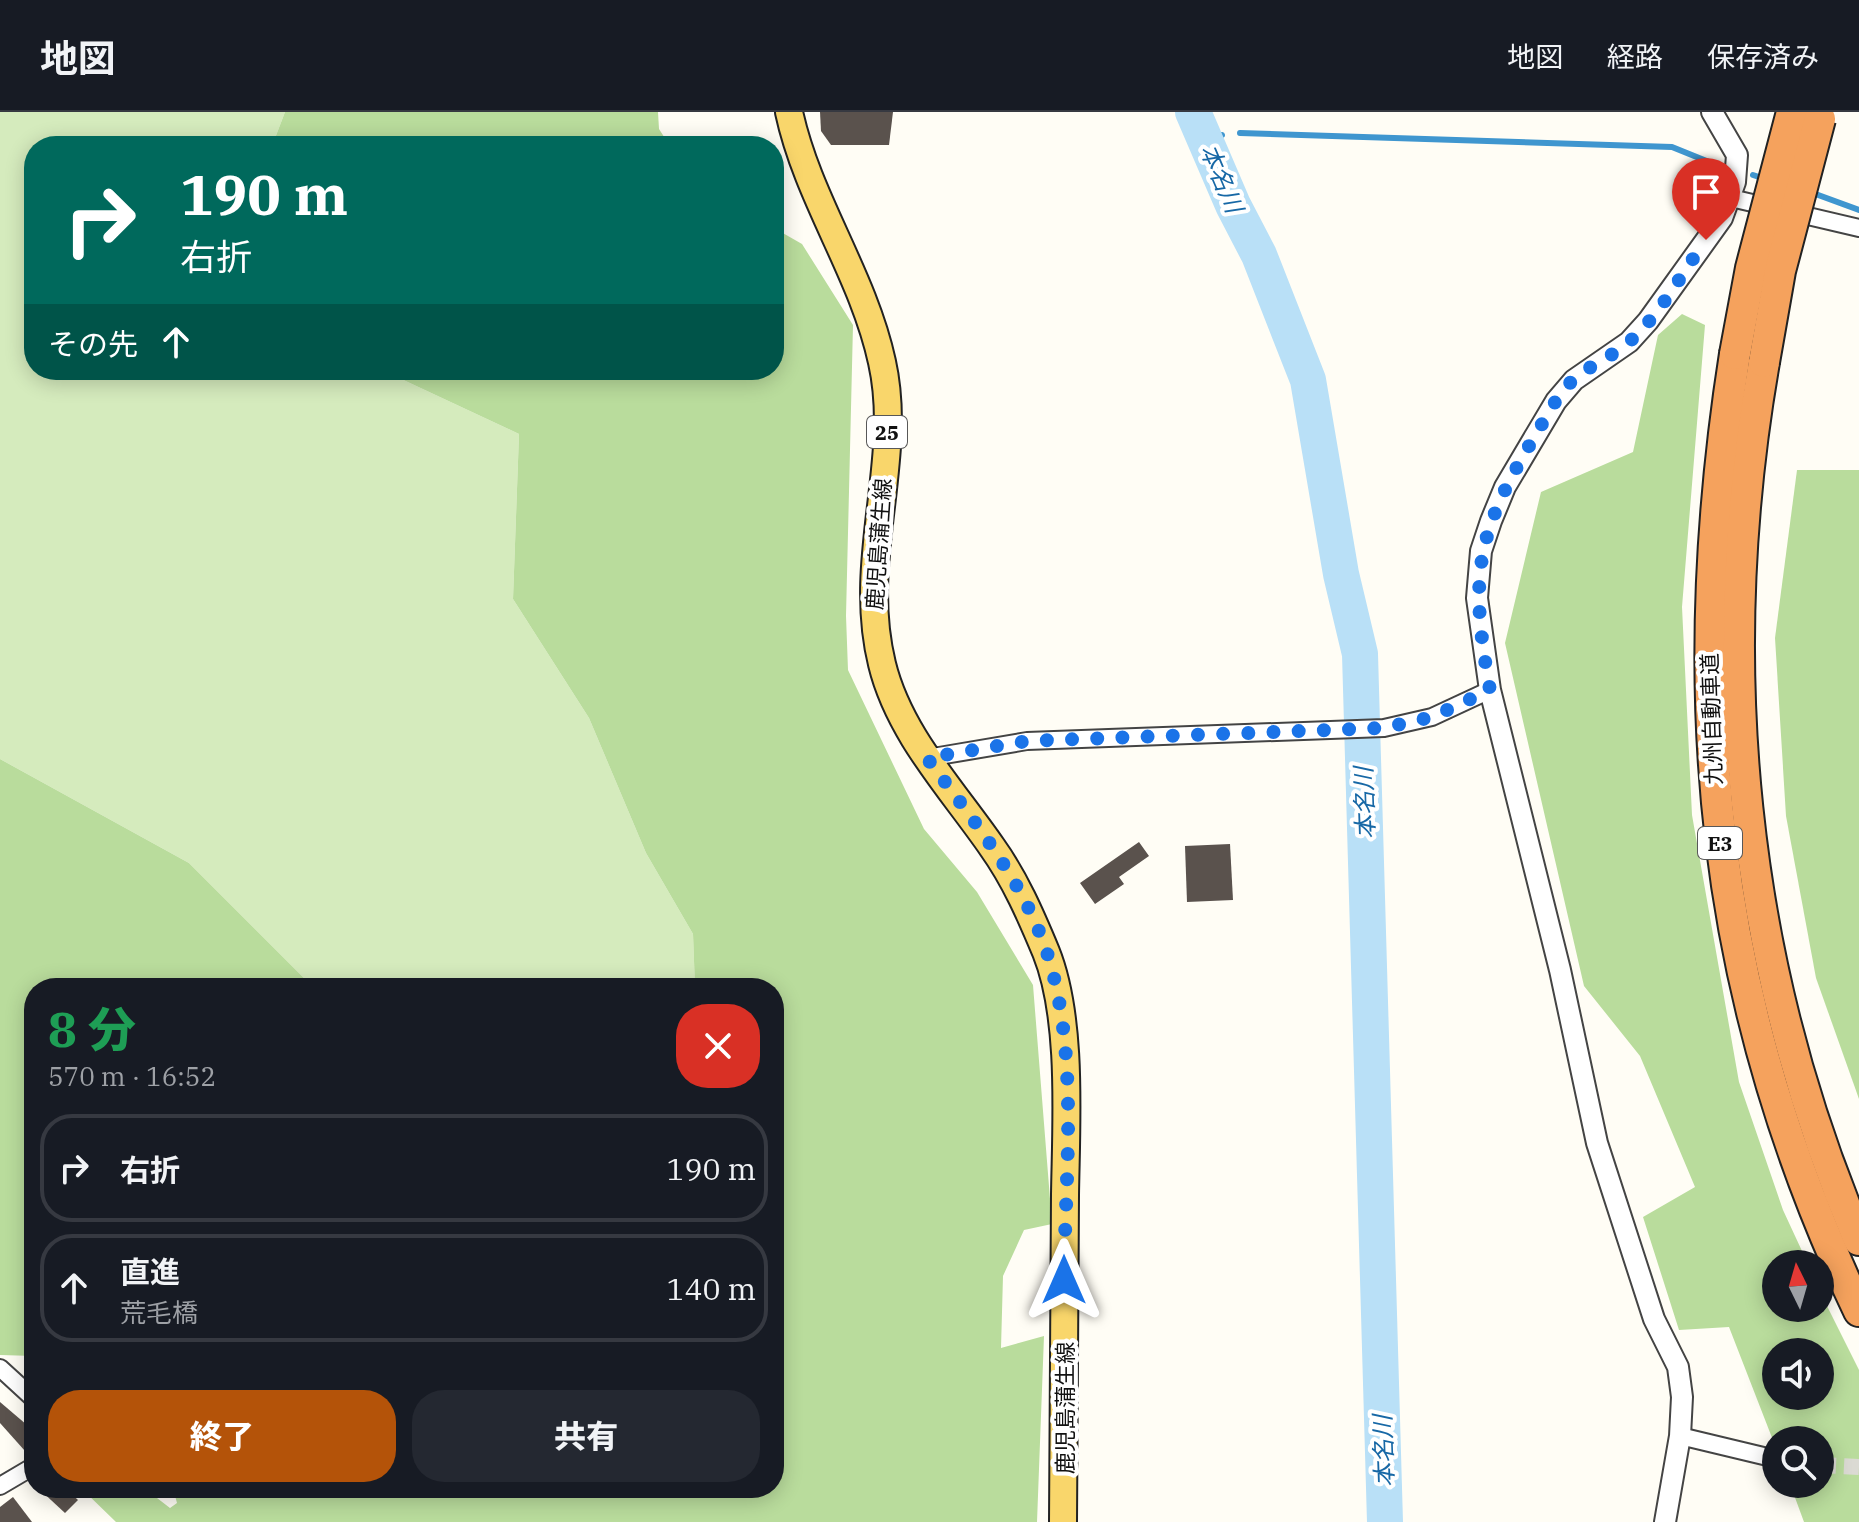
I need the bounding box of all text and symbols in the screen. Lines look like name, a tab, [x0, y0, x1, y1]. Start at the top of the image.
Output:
text: 地図	[40, 33, 116, 82]
text: 地図	[1507, 38, 1563, 75]
text: 経路	[1607, 38, 1663, 75]
text: 保存済み	[1707, 38, 1819, 75]
water label: 本名川	[1193, 139, 1252, 220]
text: 190 m	[180, 158, 348, 230]
pin	[1672, 158, 1740, 240]
icon: right	[48, 168, 152, 272]
icon: arrive	[1684, 170, 1728, 214]
text: 右折	[180, 233, 252, 280]
icon: ahead	[154, 320, 198, 364]
text: その先	[48, 324, 138, 363]
road number: 25	[867, 416, 907, 448]
street label: 鹿児島蒲生線	[859, 477, 897, 611]
street label: 九州自動車道	[1694, 653, 1728, 785]
water label: 本名川	[1347, 763, 1381, 840]
road number: E3	[1698, 827, 1742, 859]
text: 8 分	[48, 998, 136, 1060]
button: close	[676, 1004, 760, 1088]
text: 570 m · 16:52	[48, 1059, 216, 1093]
icon: right	[52, 1146, 96, 1190]
text: 190 m	[666, 1149, 756, 1188]
text: 右折	[120, 1150, 180, 1189]
position arrow	[1022, 1238, 1106, 1322]
north arrow	[1762, 1250, 1834, 1322]
map controls	[1762, 1250, 1834, 1498]
text: 直進	[120, 1252, 180, 1291]
icon: ahead	[52, 1266, 96, 1310]
text: 140 m	[666, 1269, 756, 1308]
text: 荒毛橋	[120, 1295, 198, 1329]
button: sound	[1762, 1338, 1834, 1410]
street label: 鹿児島蒲生線	[1050, 1342, 1079, 1474]
button: 終了	[48, 1390, 396, 1482]
button: 共有	[412, 1390, 760, 1482]
water label: 本名川	[1366, 1411, 1400, 1488]
button: search	[1762, 1426, 1834, 1498]

